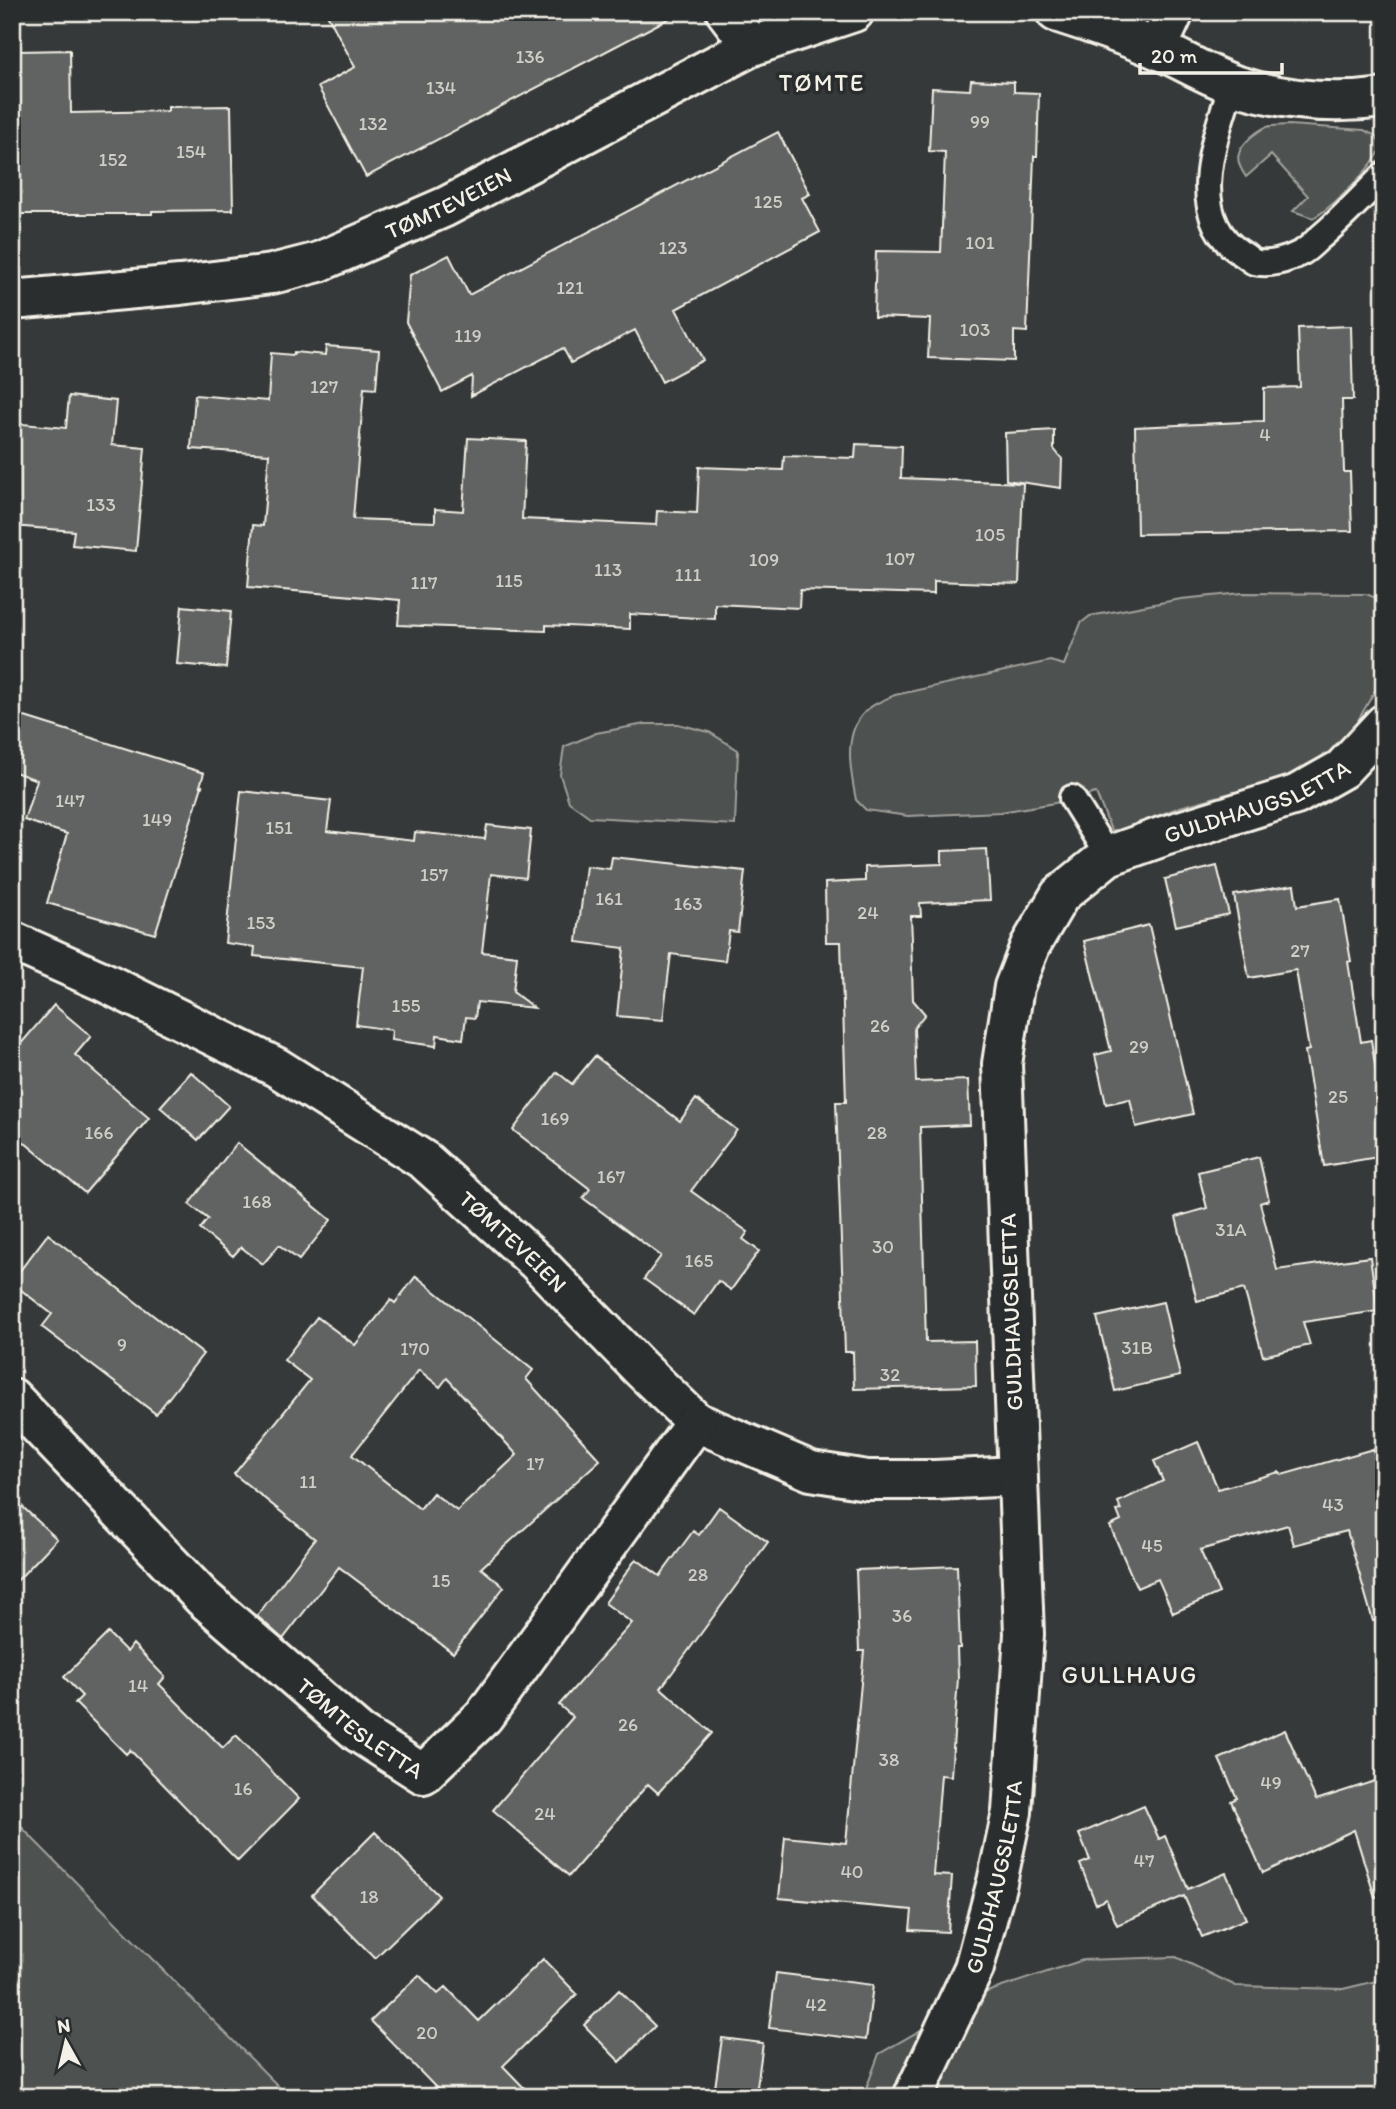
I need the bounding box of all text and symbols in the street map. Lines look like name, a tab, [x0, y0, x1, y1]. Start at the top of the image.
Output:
scale bar	[1140, 32, 1282, 76]
text: 20 m	[1151, 43, 1198, 68]
house number: 136	[515, 45, 545, 68]
district label: TØMTE	[779, 68, 865, 97]
house number: 134	[426, 76, 456, 99]
house number: 99	[970, 110, 990, 133]
house number: 132	[358, 112, 388, 135]
house number: 154	[176, 140, 206, 163]
house number: 152	[99, 148, 127, 171]
street label: TØMTEVEIEN	[381, 161, 516, 245]
house number: 125	[754, 190, 782, 213]
house number: 101	[965, 231, 995, 254]
house number: 123	[658, 236, 688, 259]
house number: 121	[556, 276, 584, 299]
house number: 103	[960, 318, 990, 341]
house number: 119	[454, 324, 482, 347]
house number: 127	[310, 375, 338, 398]
house number: 4	[1259, 423, 1271, 446]
house number: 133	[86, 493, 116, 516]
house number: 105	[975, 523, 1005, 546]
house number: 107	[885, 547, 915, 570]
house number: 109	[749, 548, 779, 571]
house number: 113	[594, 558, 622, 581]
house number: 111	[675, 563, 701, 586]
house number: 115	[495, 569, 523, 592]
house number: 117	[410, 571, 438, 594]
street label: GULDHAUGSLETTA	[1160, 753, 1355, 849]
house number: 147	[55, 789, 85, 812]
house number: 149	[142, 808, 172, 831]
house number: 151	[265, 816, 293, 839]
house number: 157	[420, 863, 448, 886]
house number: 161	[595, 887, 623, 910]
house number: 163	[673, 892, 703, 915]
house number: 24	[857, 901, 879, 924]
house number: 153	[246, 911, 276, 934]
house number: 27	[1290, 939, 1310, 962]
house number: 155	[392, 994, 420, 1017]
house number: 26	[870, 1014, 890, 1037]
house number: 29	[1129, 1035, 1149, 1058]
house number: 25	[1328, 1085, 1348, 1108]
house number: 169	[541, 1107, 569, 1130]
house number: 166	[85, 1121, 113, 1144]
house number: 28	[867, 1121, 887, 1144]
house number: 167	[597, 1165, 625, 1188]
street label: TØMTEVEIEN	[453, 1185, 573, 1298]
house number: 168	[242, 1190, 272, 1213]
street label: GULDHAUGSLETTA	[994, 1213, 1028, 1411]
house number: 31A	[1215, 1218, 1247, 1241]
house number: 30	[872, 1235, 894, 1258]
house number: 165	[685, 1249, 713, 1272]
house number: 9	[117, 1333, 127, 1356]
house number: 31B	[1121, 1336, 1153, 1359]
house number: 170	[400, 1337, 430, 1360]
house number: 32	[880, 1363, 900, 1386]
house number: 17	[526, 1452, 544, 1475]
house number: 11	[299, 1470, 317, 1493]
house number: 43	[1322, 1493, 1344, 1516]
house number: 45	[1141, 1534, 1163, 1557]
house number: 28	[688, 1563, 708, 1586]
house number: 15	[432, 1569, 450, 1592]
house number: 36	[892, 1604, 912, 1627]
district label: GULLHAUG	[1062, 1660, 1198, 1689]
street label: TØMTESLETTA	[291, 1672, 429, 1785]
house number: 14	[128, 1674, 148, 1697]
house number: 26	[618, 1713, 638, 1736]
house number: 38	[879, 1748, 899, 1771]
house number: 49	[1260, 1771, 1282, 1794]
house number: 16	[234, 1777, 252, 1800]
street label: GULDHAUGSLETTA	[959, 1779, 1028, 1977]
house number: 24	[534, 1802, 556, 1825]
house number: 47	[1134, 1849, 1154, 1872]
house number: 40	[840, 1860, 864, 1883]
house number: 18	[359, 1885, 379, 1908]
house number: 42	[805, 1993, 827, 2016]
north arrow	[32, 2008, 102, 2078]
text: N	[56, 2013, 72, 2038]
house number: 20	[416, 2021, 438, 2044]

